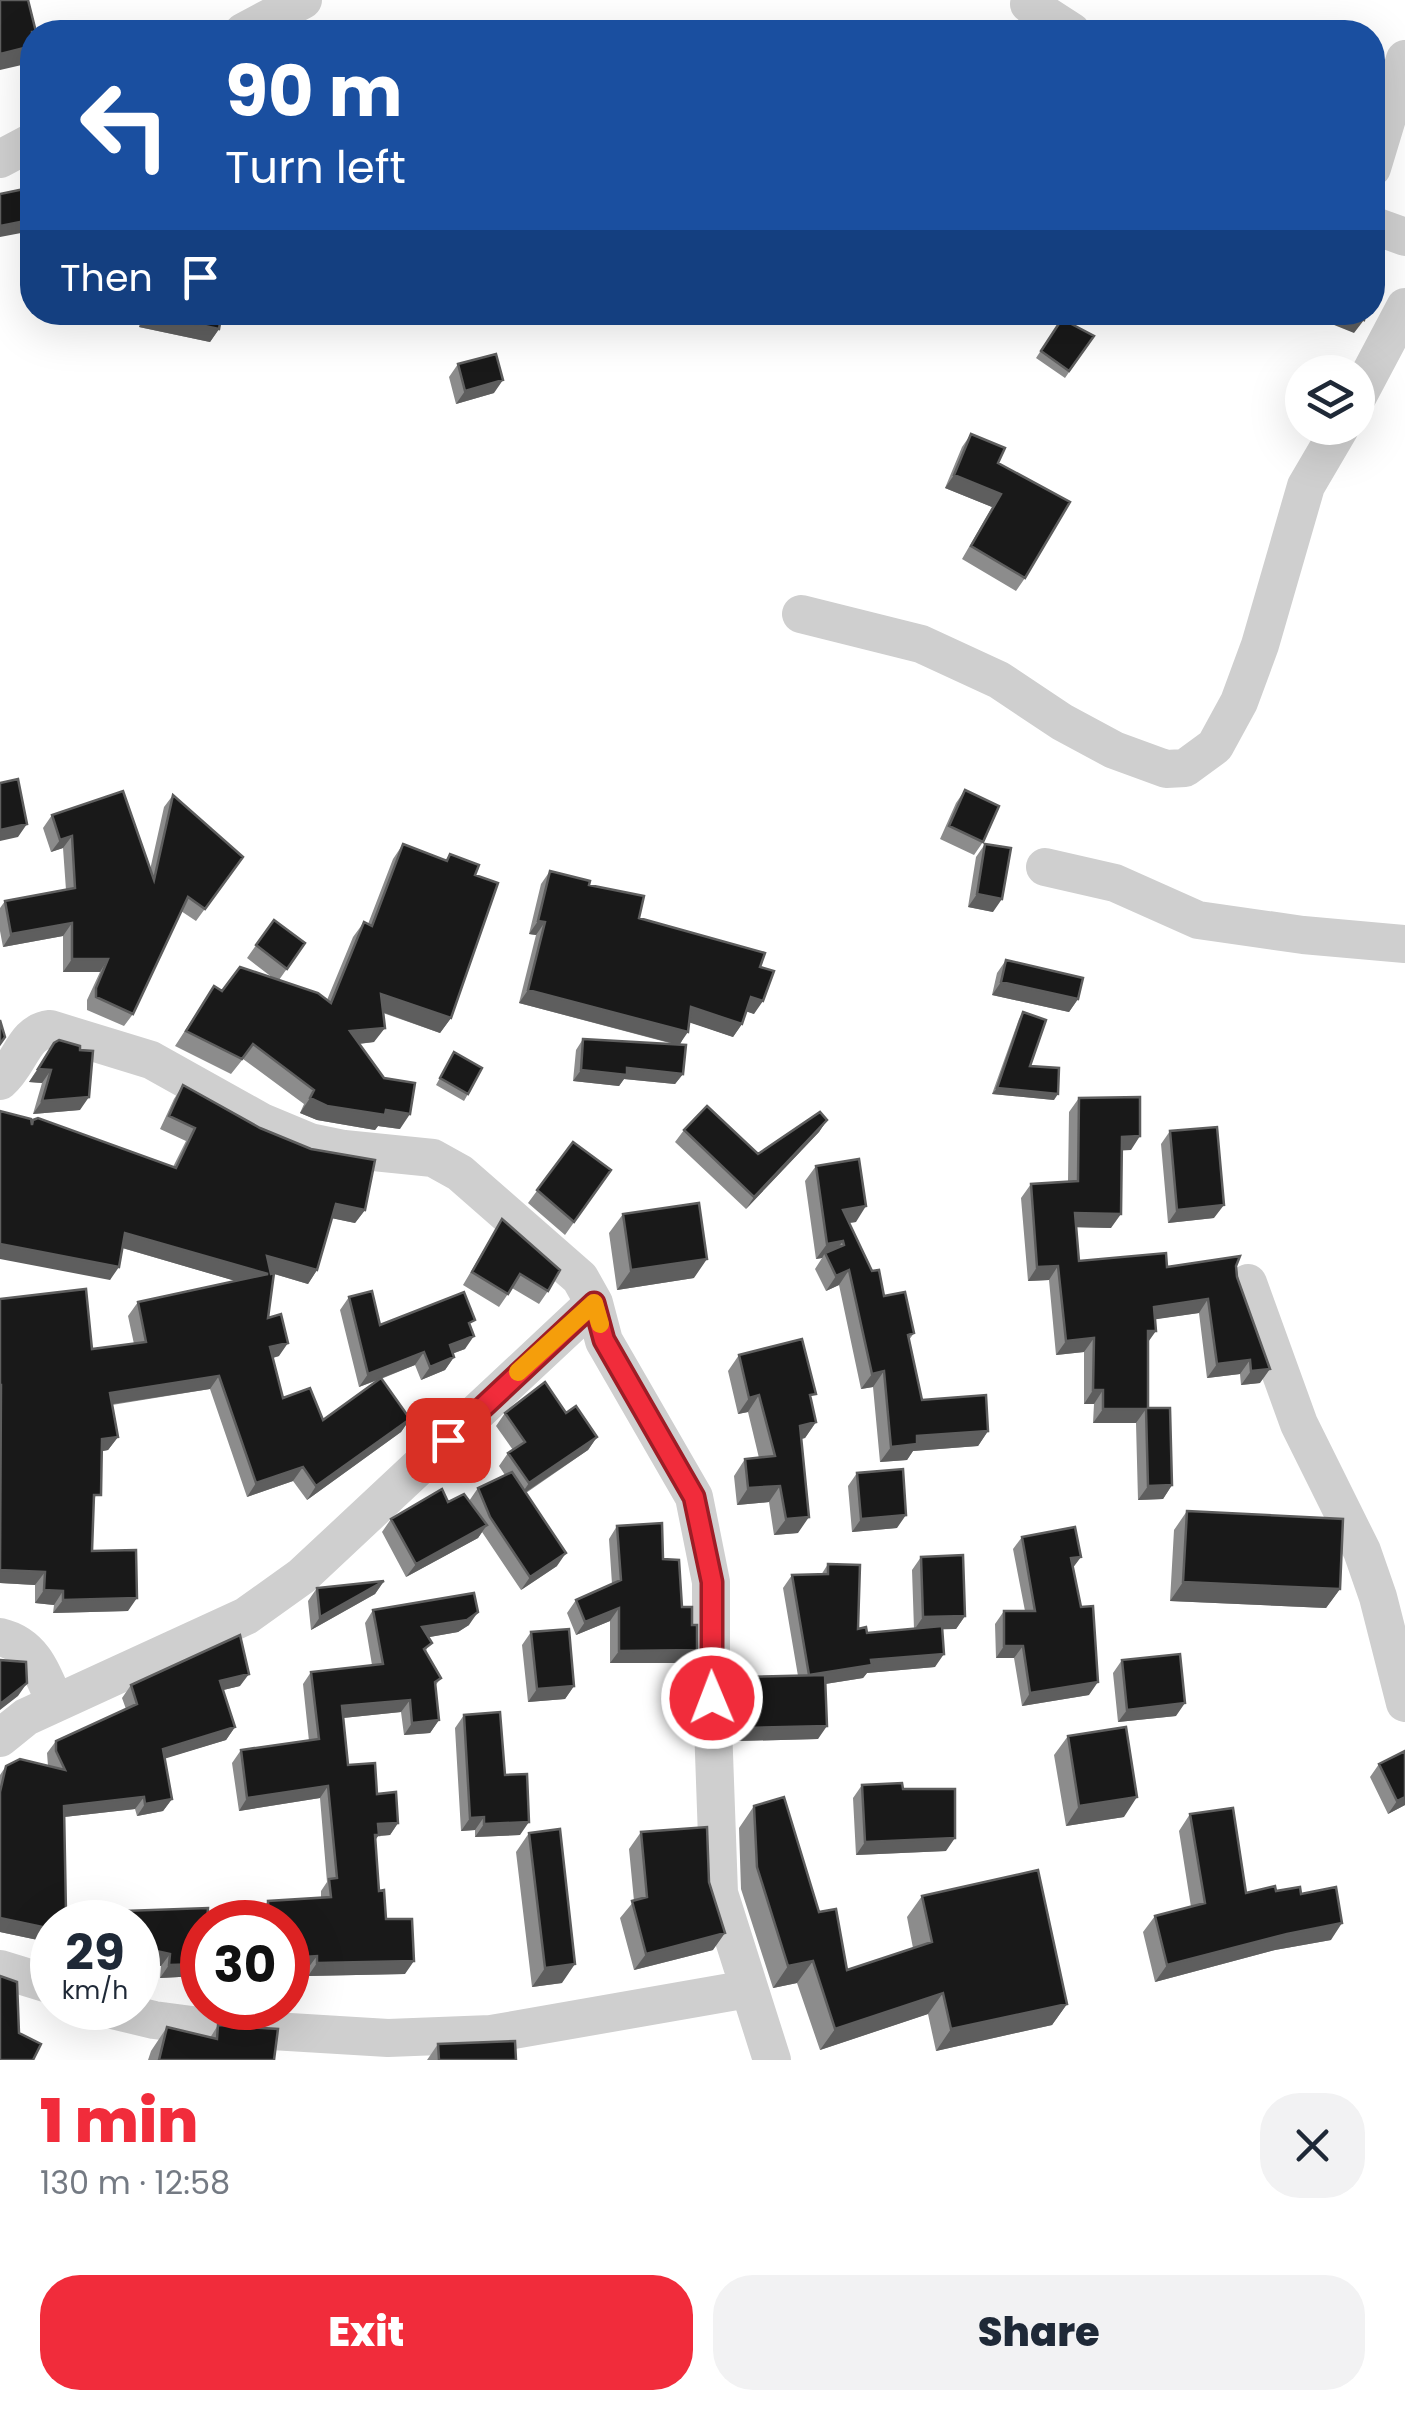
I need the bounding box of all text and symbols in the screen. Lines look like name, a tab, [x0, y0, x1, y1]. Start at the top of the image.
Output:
text: 90 m	[225, 42, 403, 141]
icon: left	[60, 60, 190, 190]
text: Turn left	[225, 136, 406, 199]
icon: arrive	[173, 250, 228, 305]
text: Then	[60, 251, 153, 304]
map controls	[1285, 355, 1375, 445]
button: layers	[1285, 355, 1375, 445]
pin	[406, 1398, 491, 1483]
icon: arrive	[421, 1413, 476, 1468]
position arrow	[660, 1646, 764, 1750]
speed limit sign: 30	[180, 1900, 310, 2030]
text: 29	[65, 1917, 125, 1988]
text: km/h	[62, 1973, 128, 2008]
text: 1 min	[40, 2079, 198, 2163]
button: close	[1260, 2093, 1365, 2198]
text: 130 m · 12:58	[40, 2160, 230, 2205]
button: Exit	[40, 2275, 693, 2390]
button: Share	[713, 2275, 1365, 2390]

